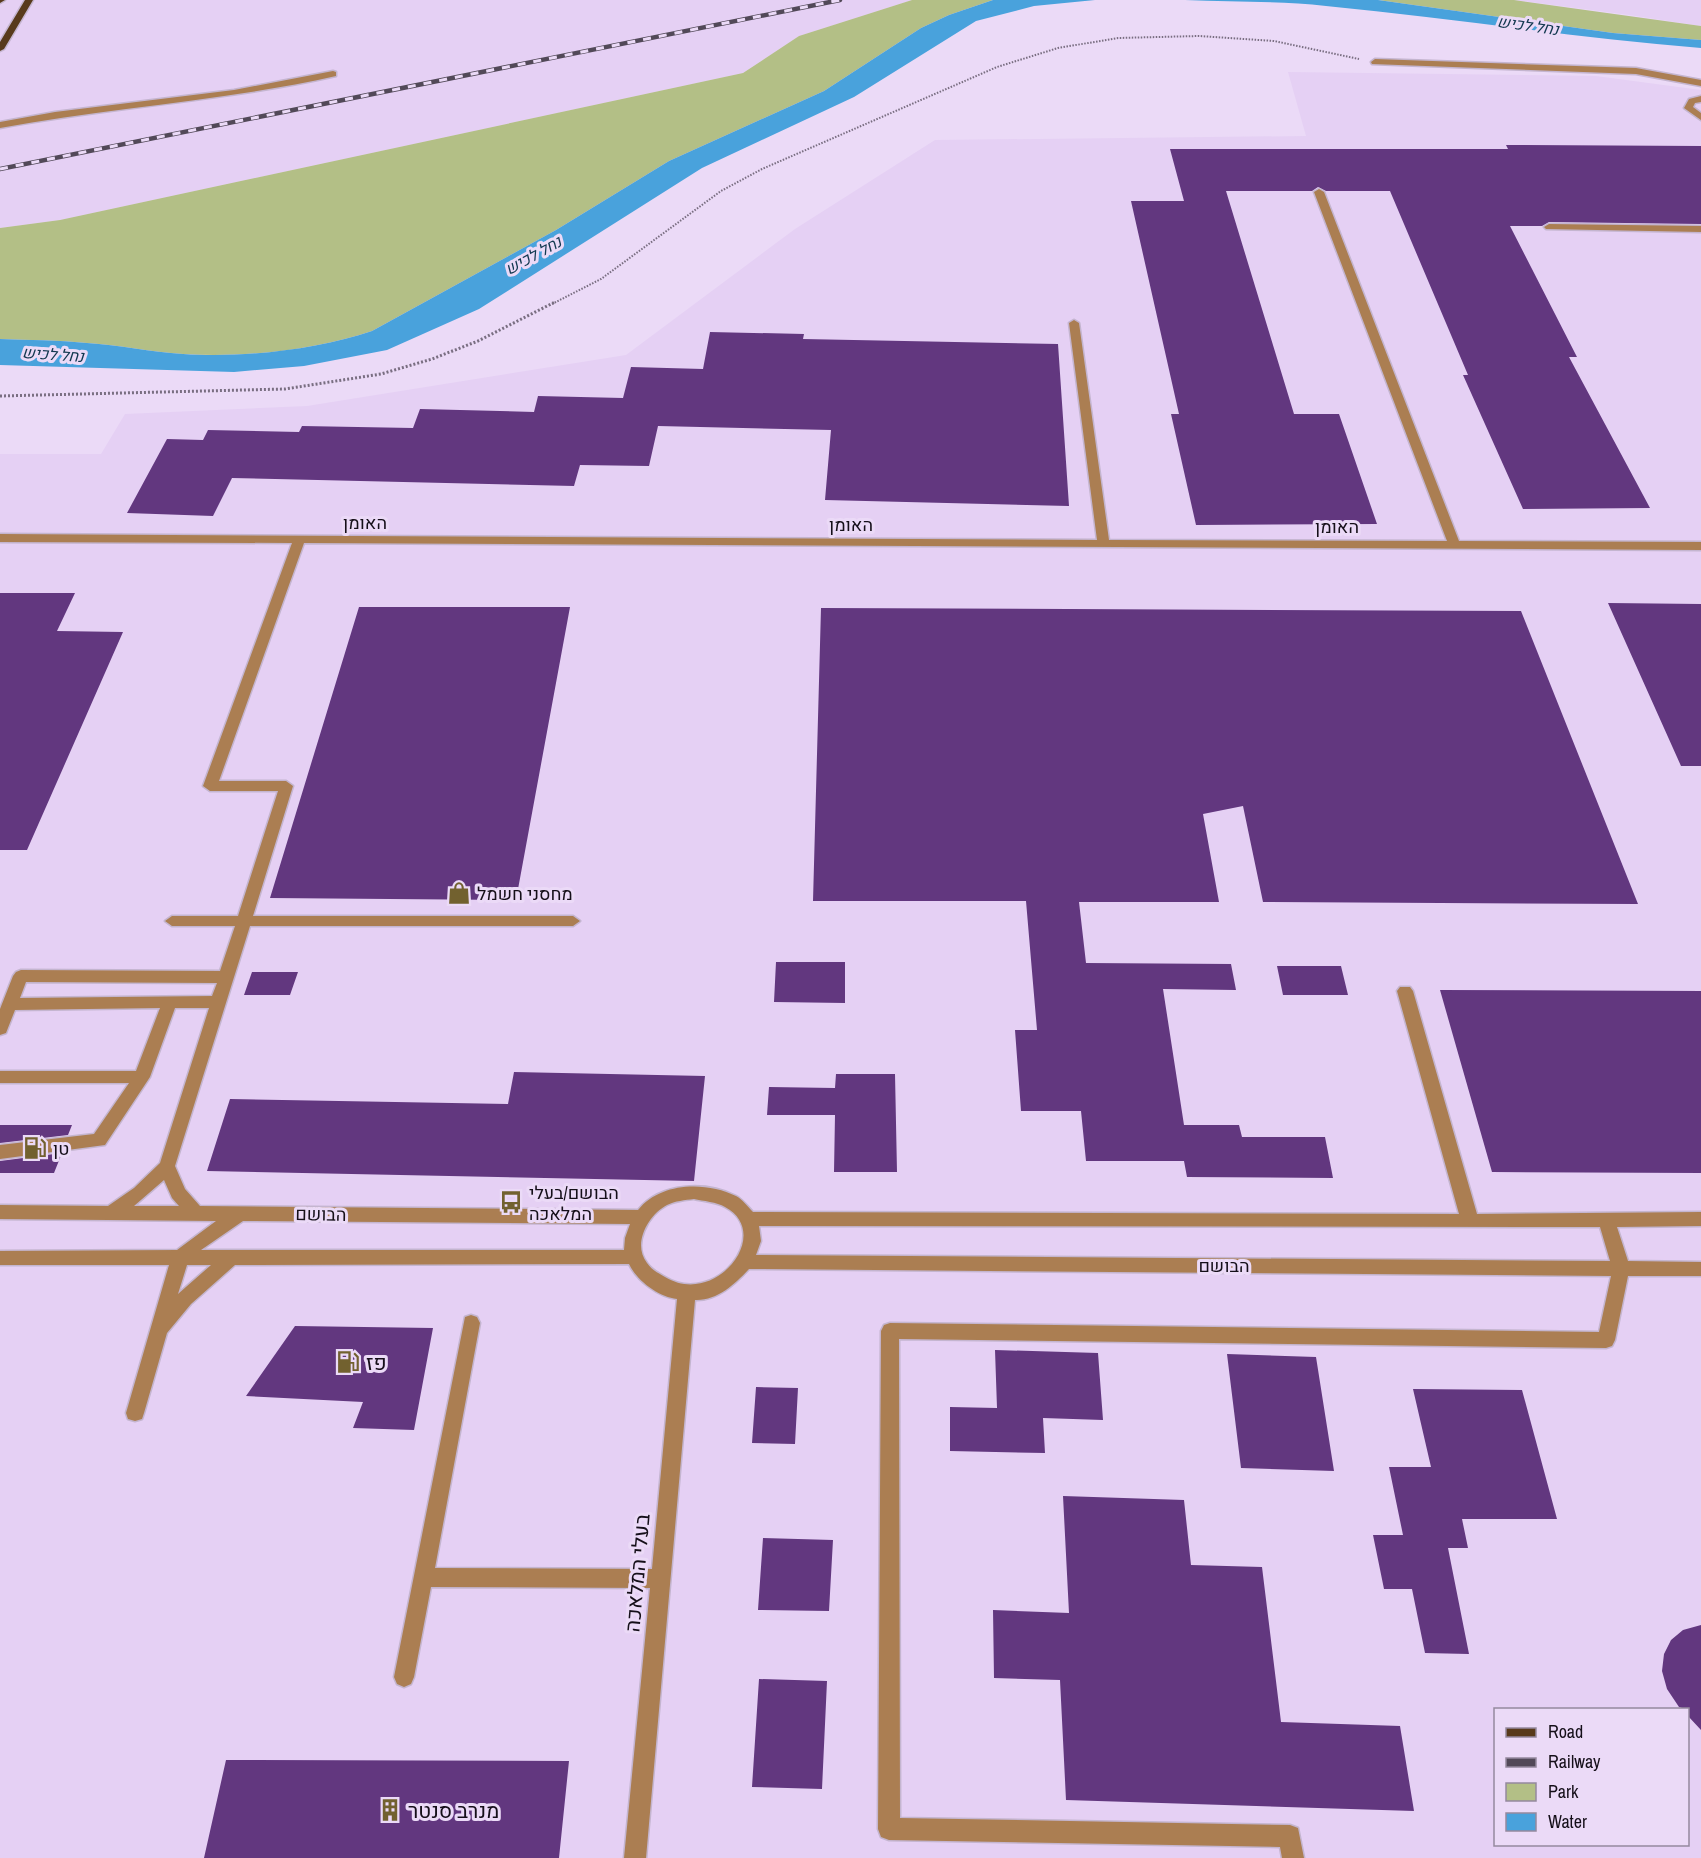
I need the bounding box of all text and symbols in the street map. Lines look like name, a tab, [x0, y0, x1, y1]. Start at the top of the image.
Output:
water label: נחל לכיש	[1496, 10, 1561, 40]
water label: נחל לכיש	[501, 230, 566, 280]
water label: נחל לכיש	[21, 341, 86, 367]
street label: האומן	[343, 510, 387, 535]
street label: האומן	[829, 512, 873, 537]
street label: האומן	[1315, 514, 1359, 539]
shop icon: מחסני חשמל	[446, 880, 472, 906]
place label: מחסני חשמל	[477, 881, 573, 906]
fuel station icon: טן	[22, 1135, 48, 1161]
place label: טן	[53, 1136, 69, 1161]
place label: הבושם/בעלי המלאכה	[529, 1180, 619, 1226]
bus stop icon: הבושם/בעלי המלאכה	[498, 1189, 524, 1215]
street label: הבושם	[295, 1201, 347, 1227]
street label: הבושם	[1198, 1253, 1250, 1278]
place label: פז	[366, 1348, 387, 1377]
fuel station icon: פז	[335, 1349, 361, 1375]
street label: בעלי המלאכה	[617, 1513, 657, 1633]
legend	[1494, 1708, 1689, 1846]
text: Road	[1548, 1719, 1583, 1744]
text: Railway	[1548, 1749, 1601, 1774]
text: Park	[1548, 1779, 1579, 1804]
place label: מנרב סנטר	[408, 1796, 499, 1825]
building icon: מנרב סנטר	[377, 1797, 403, 1823]
text: Water	[1548, 1809, 1587, 1834]

